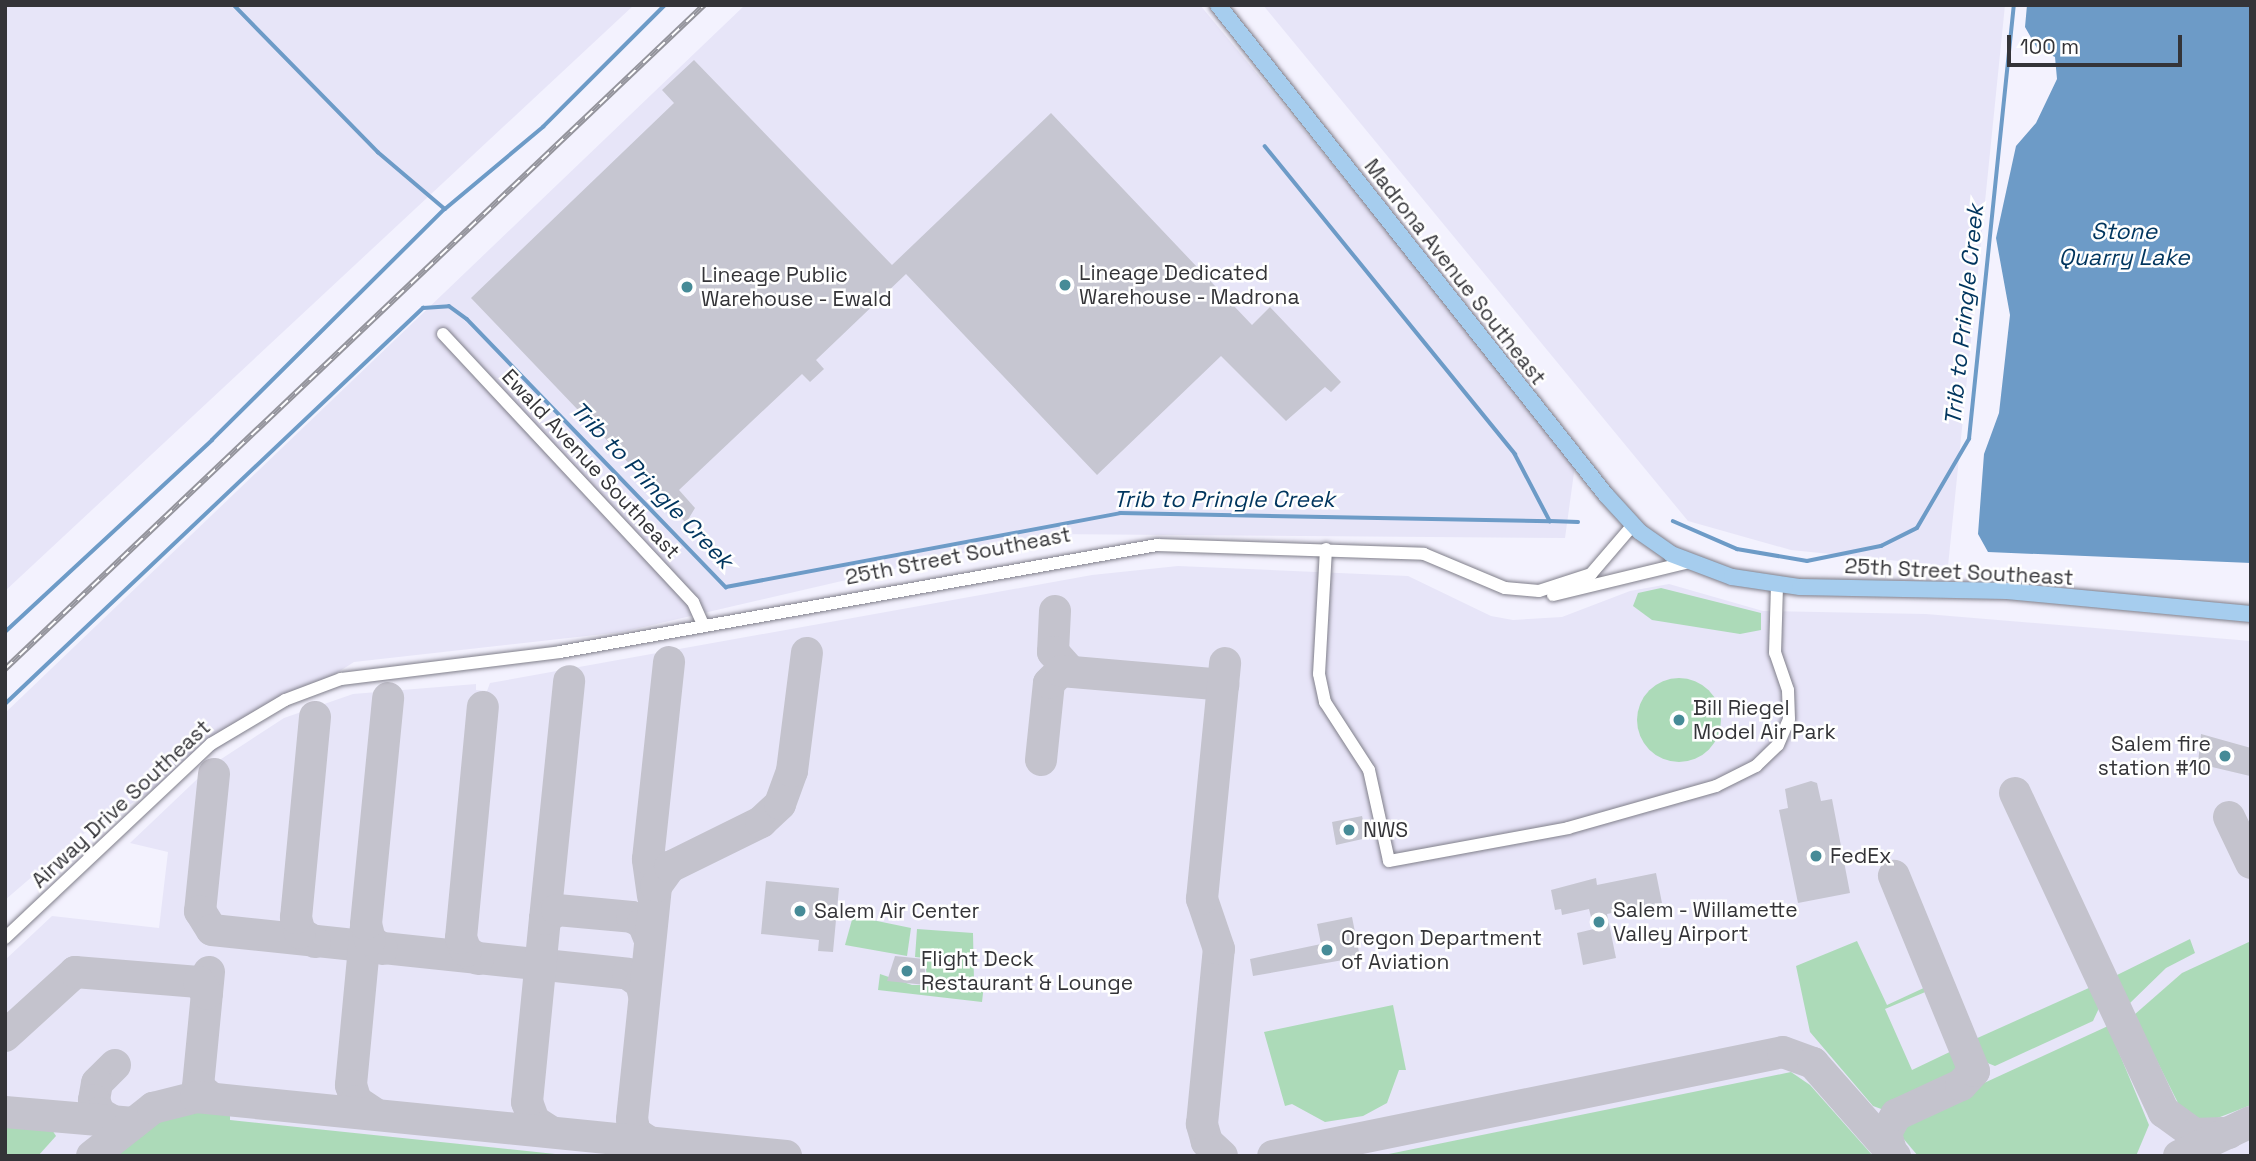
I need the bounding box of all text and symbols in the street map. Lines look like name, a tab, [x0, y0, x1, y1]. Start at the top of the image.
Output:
scale bar	[2011, 21, 2186, 65]
text: 100 m	[2020, 33, 2079, 60]
street label: Madrona Avenue Southeast	[1359, 154, 1551, 390]
water label: Trib to Pringle Creek	[1939, 203, 1989, 427]
water label: Stone Quarry Lake	[2058, 217, 2190, 271]
place label: Lineage Dedicated Warehouse - Madrona	[1079, 260, 1301, 310]
place label: Lineage Public Warehouse - Ewald	[701, 262, 893, 312]
marker: Lineage Dedicated Warehouse - Madrona	[1057, 277, 1073, 293]
marker: Lineage Public Warehouse - Ewald	[679, 279, 695, 295]
street label: Ewald Avenue Southeast	[496, 364, 686, 564]
water label: Trib to Pringle Creek	[565, 396, 739, 574]
water label: Trib to Pringle Creek	[1113, 485, 1335, 513]
street label: 25th Street Southeast	[843, 522, 1073, 590]
street label: 25th Street Southeast	[1844, 553, 2074, 591]
place label: Bill Riegel Model Air Park	[1693, 695, 1836, 745]
marker: Bill Riegel Model Air Park	[1671, 712, 1687, 728]
street label: Airway Drive Southeast	[27, 715, 215, 893]
place label: Salem fire station #10	[2098, 731, 2211, 781]
marker: Salem fire station #10	[2217, 748, 2233, 764]
place label: NWS	[1363, 817, 1408, 843]
marker: NWS	[1341, 822, 1357, 838]
place label: FedEx	[1830, 843, 1891, 869]
marker: FedEx	[1808, 848, 1824, 864]
place label: Salem - Willamette Valley Airport	[1613, 897, 1799, 947]
place label: Salem Air Center	[814, 898, 980, 924]
marker: Salem Air Center	[792, 903, 808, 919]
marker: Salem - Willamette Valley Airport	[1591, 914, 1607, 930]
place label: Oregon Department of Aviation	[1341, 925, 1542, 975]
marker: Oregon Department of Aviation	[1319, 942, 1335, 958]
place label: Flight Deck Restaurant & Lounge	[921, 946, 1133, 996]
marker: Flight Deck Restaurant & Lounge	[899, 963, 915, 979]

